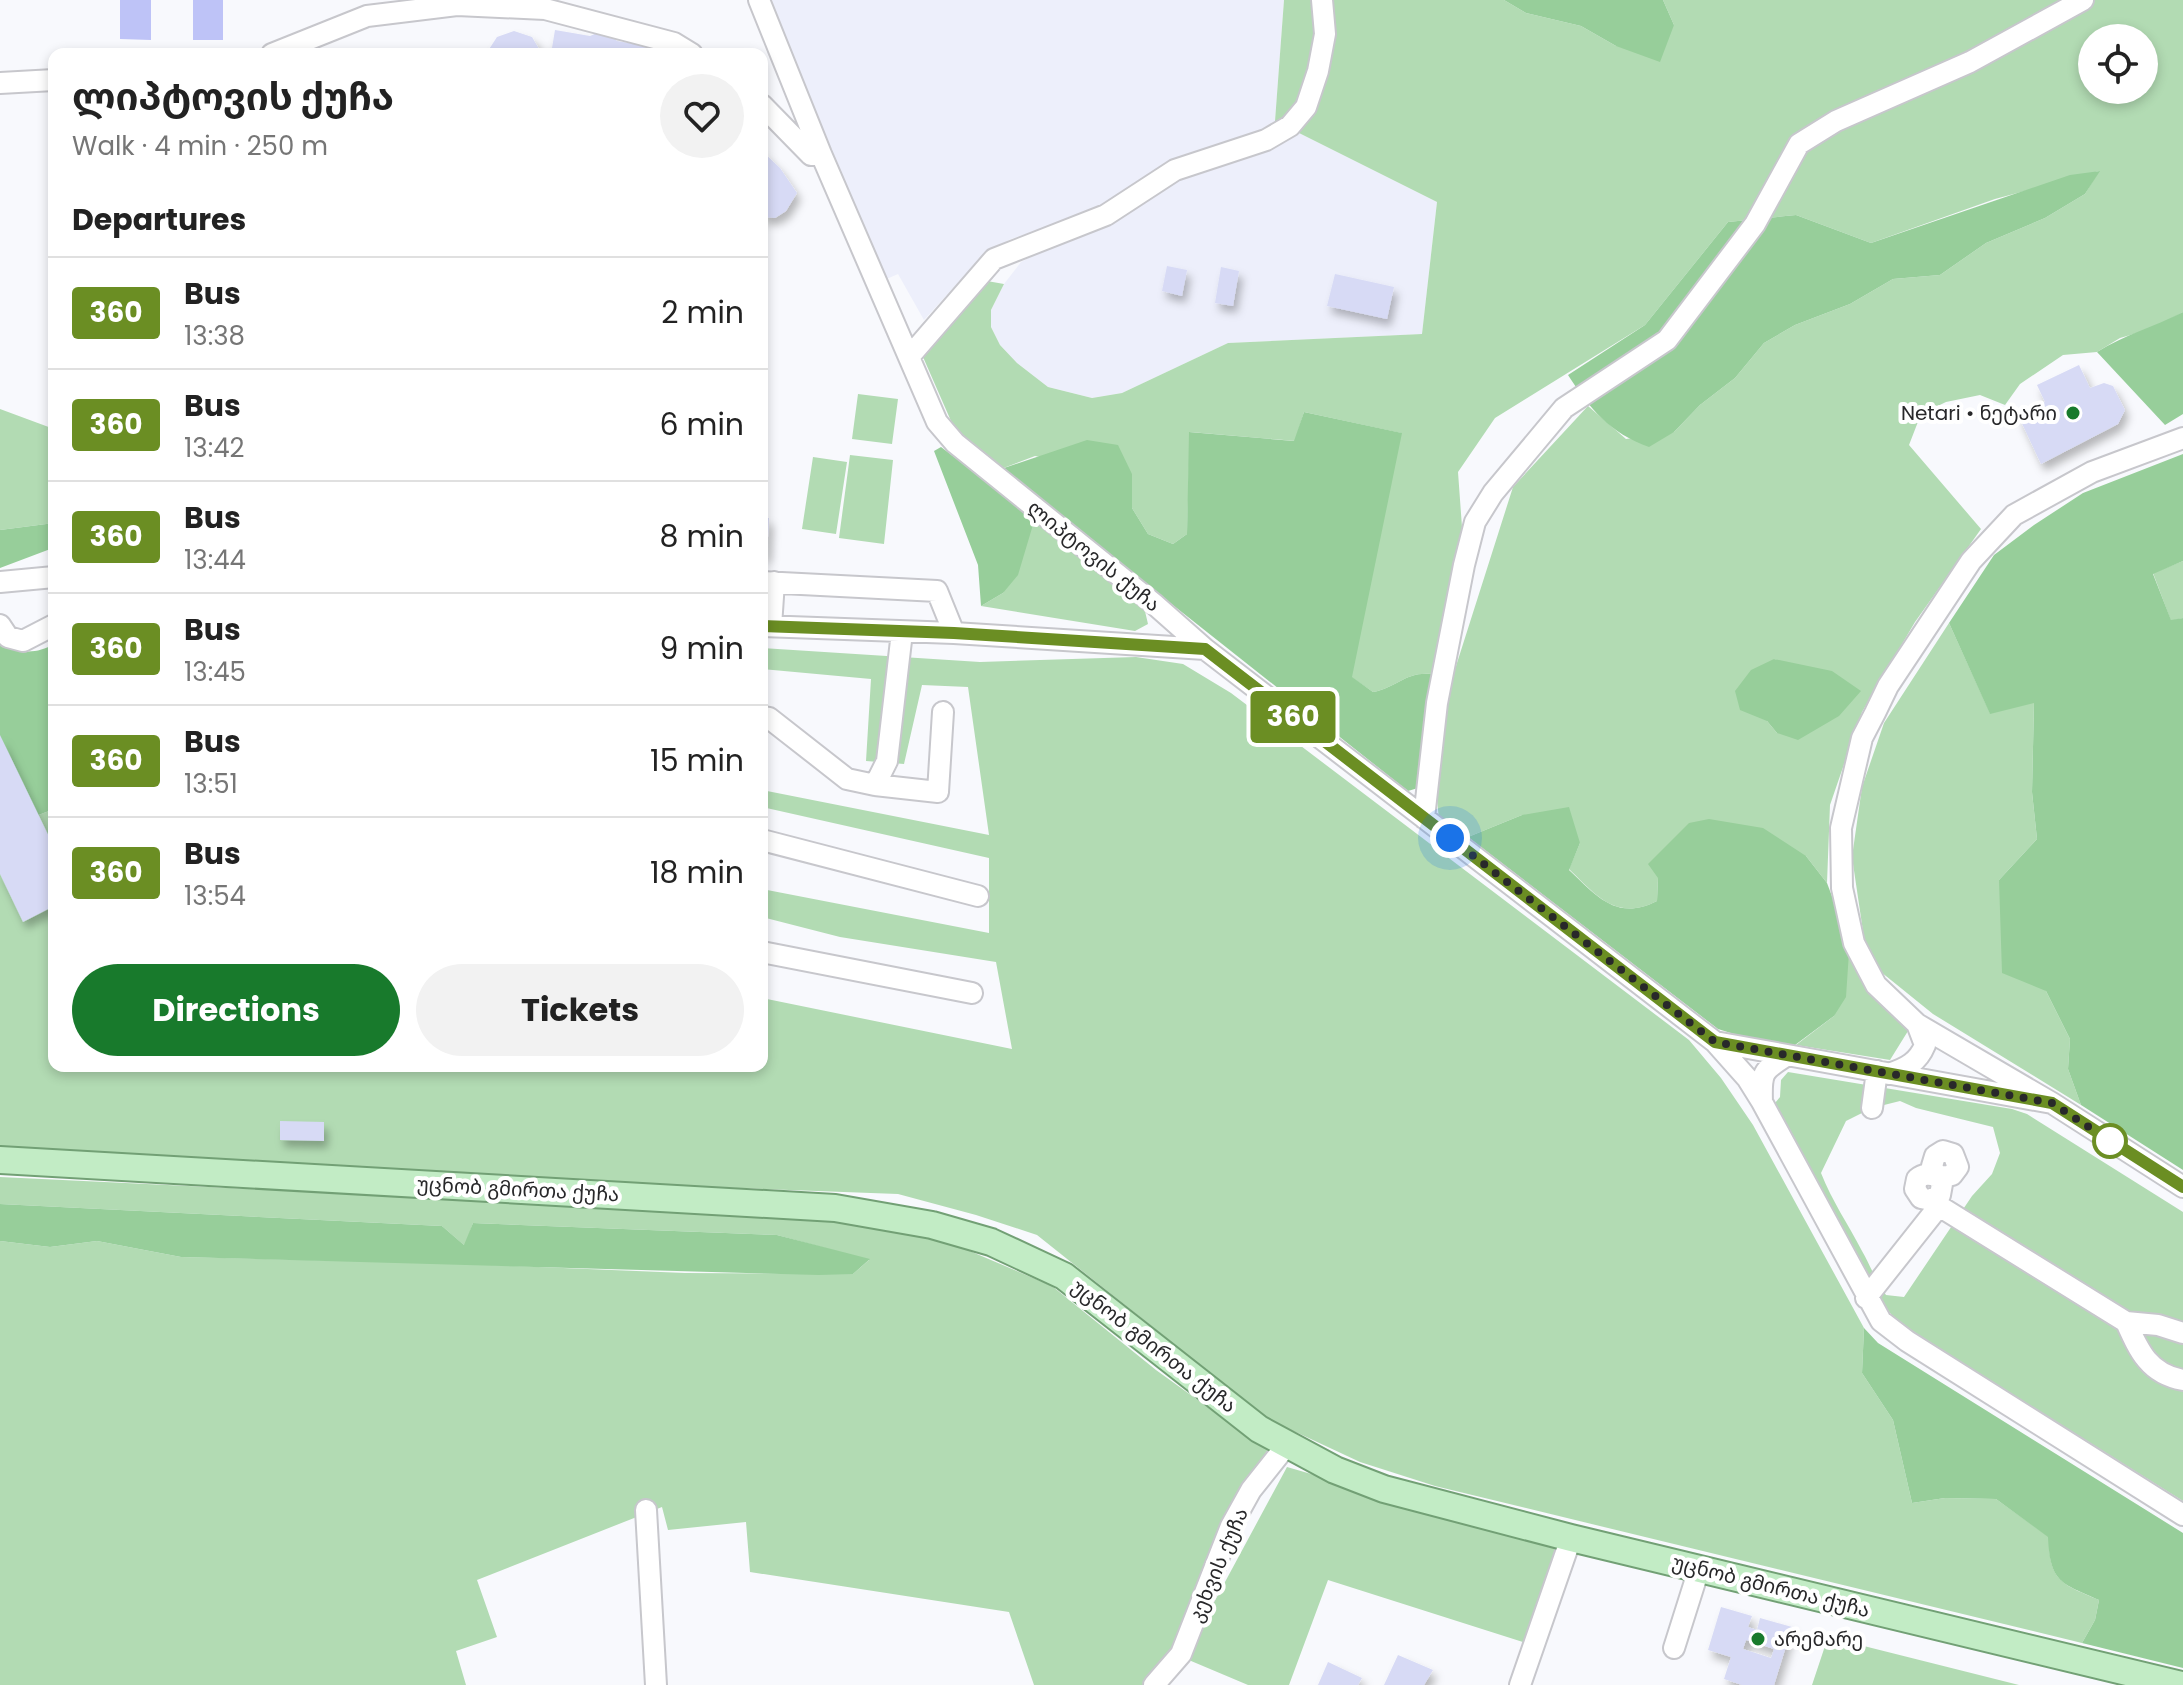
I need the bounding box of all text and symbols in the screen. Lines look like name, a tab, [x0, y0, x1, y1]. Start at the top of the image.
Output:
map controls	[2078, 24, 2158, 104]
button: locate	[2078, 24, 2158, 104]
text: ლიპტოვის ქუჩა	[72, 70, 394, 123]
button: heart	[660, 74, 744, 158]
text: Walk · 4 min · 250 m	[72, 128, 328, 164]
text: Departures	[72, 198, 246, 241]
text: Bus	[184, 272, 241, 315]
text: 2 min	[661, 291, 744, 334]
text: 360	[89, 293, 143, 332]
text: 13:38	[184, 318, 245, 354]
text: Bus	[184, 384, 241, 427]
place label: Netari • ნეტარი	[1901, 399, 2057, 427]
text: 6 min	[659, 403, 744, 446]
marker: Netari • ნეტარი	[2064, 404, 2082, 422]
text: 360	[89, 405, 143, 444]
text: 13:42	[184, 430, 244, 466]
street label: ლიპტოვის ქუჩა	[1022, 494, 1166, 618]
text: Bus	[184, 496, 241, 539]
text: 8 min	[660, 515, 744, 558]
text: 360	[89, 517, 143, 556]
text: 13:44	[184, 542, 246, 578]
text: Bus	[184, 608, 241, 651]
text: 9 min	[660, 627, 744, 670]
text: 360	[89, 629, 143, 668]
text: 13:45	[184, 654, 246, 690]
line badge: 360	[1247, 691, 1339, 743]
text: 360	[1266, 697, 1320, 736]
text: Bus	[184, 720, 241, 763]
text: 15 min	[650, 739, 744, 782]
text: 360	[89, 741, 143, 780]
text: 13:51	[184, 766, 238, 802]
your location	[1430, 818, 1470, 858]
text: Bus	[184, 832, 241, 875]
text: 18 min	[650, 851, 744, 894]
text: 360	[89, 853, 143, 892]
text: 13:54	[184, 878, 246, 914]
button: Directions	[72, 964, 400, 1056]
button: Tickets	[416, 964, 744, 1056]
unlabelled marker	[2093, 1124, 2127, 1158]
street label: უცნობ გმირთა ქუჩა	[416, 1170, 620, 1208]
street label: უცნობ გმირთა ქუჩა	[1066, 1273, 1242, 1419]
street label: კეხვის ქუჩა	[1181, 1503, 1255, 1627]
street label: უცნობ გმირთა ქუჩა	[1669, 1548, 1873, 1624]
place label: არემარე	[1774, 1625, 1863, 1653]
marker: არემარე	[1749, 1630, 1767, 1648]

